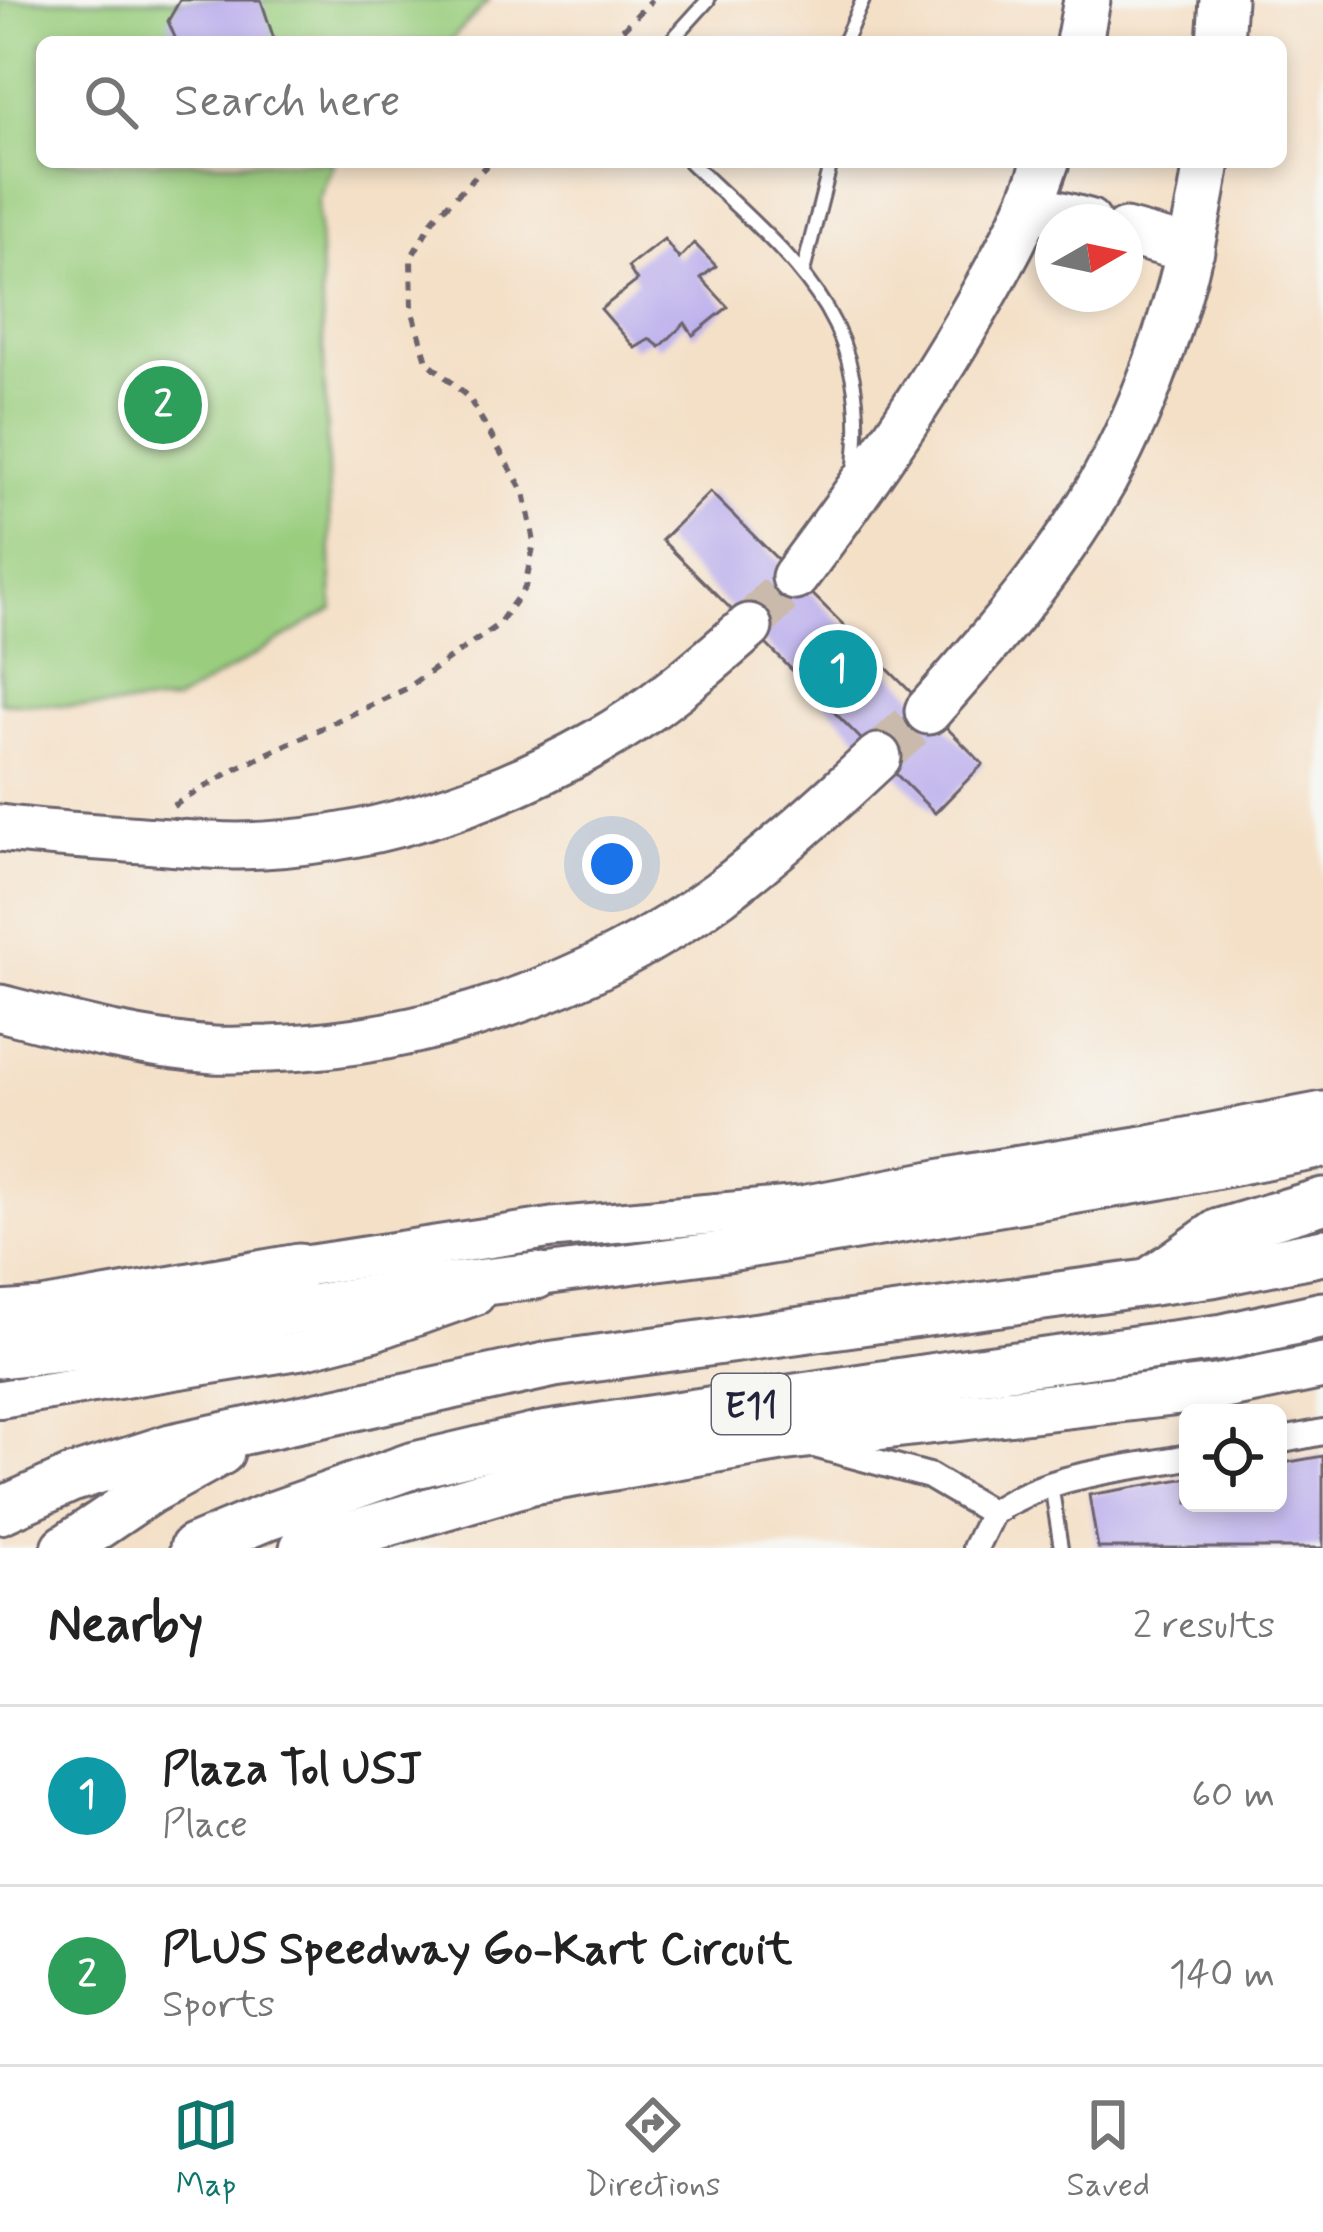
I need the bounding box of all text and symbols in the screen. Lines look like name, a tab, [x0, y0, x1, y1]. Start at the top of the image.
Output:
search box	[36, 36, 1287, 168]
icon: search	[78, 69, 144, 135]
text: Search here	[174, 73, 401, 132]
north arrow	[1035, 204, 1143, 312]
pin: 2	[124, 360, 202, 450]
pin: 1	[799, 624, 877, 714]
your location	[582, 834, 642, 894]
road number: E11	[712, 1374, 790, 1434]
map controls	[1179, 1404, 1287, 1512]
button: locate	[1179, 1404, 1287, 1512]
text: Nearby	[48, 1593, 203, 1659]
text: 2 results	[1133, 1601, 1275, 1652]
text: Plaza Tol USJ	[162, 1741, 422, 1800]
text: 1	[78, 1770, 96, 1821]
text: 60 m	[1191, 1770, 1275, 1821]
text: Place	[162, 1800, 248, 1851]
text: PLUS Speedway Go-Kart Circuit	[162, 1921, 792, 1980]
text: 2	[77, 1950, 97, 2001]
text: 140 m	[1169, 1950, 1275, 2001]
text: Sports	[162, 1980, 275, 2031]
tab: Map	[173, 2092, 239, 2208]
tab: Directions	[585, 2092, 721, 2208]
tab: Saved	[1067, 2092, 1150, 2208]

